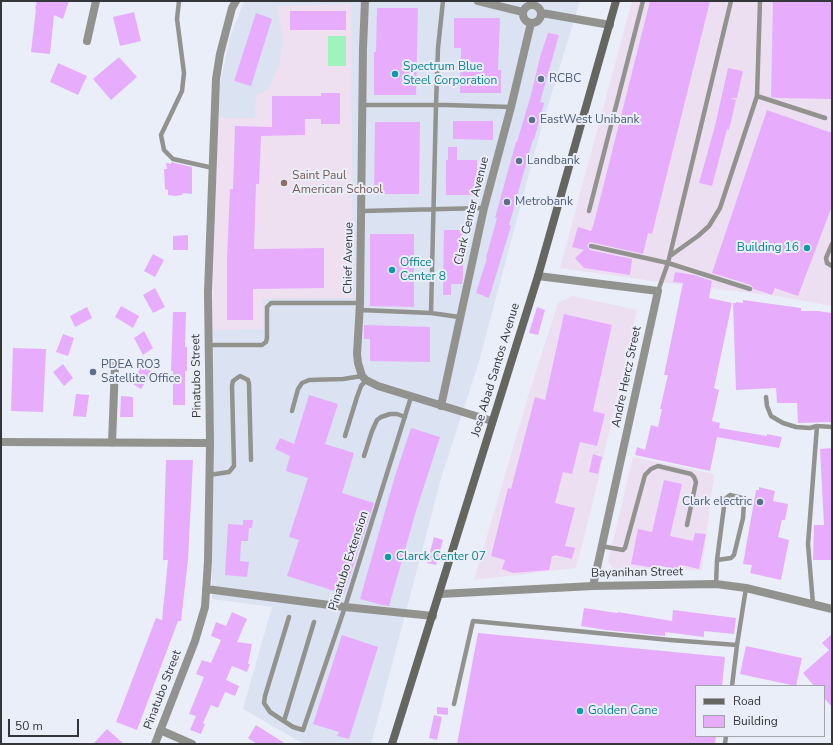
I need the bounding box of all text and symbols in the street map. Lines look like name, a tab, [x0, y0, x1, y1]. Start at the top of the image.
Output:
place label: Spectrum Blue Steel Corporation	[403, 60, 497, 88]
marker: Spectrum Blue Steel Corporation	[390, 69, 400, 79]
place label: RCBC	[549, 72, 581, 86]
marker: RCBC	[536, 74, 546, 84]
place label: EastWest Unibank	[540, 113, 640, 127]
marker: EastWest Unibank	[527, 115, 537, 125]
place label: Landbank	[527, 154, 580, 168]
street label: Clark Center Avenue	[452, 155, 492, 267]
marker: Landbank	[514, 156, 524, 166]
place label: Saint Paul American School	[292, 169, 383, 197]
marker: Saint Paul American School	[279, 178, 289, 188]
place label: Metrobank	[515, 195, 573, 209]
marker: Metrobank	[502, 197, 512, 207]
street label: Chief Avenue	[341, 222, 357, 294]
place label: Building 16	[737, 241, 799, 255]
marker: Building 16	[802, 243, 812, 253]
place label: Office Center 8	[400, 256, 446, 284]
marker: Office Center 8	[387, 265, 397, 275]
street label: Jose Abad Santos Avenue	[469, 301, 523, 439]
street label: Andre Hercz Street	[609, 325, 645, 429]
street label: Pinatubo Street	[189, 334, 205, 418]
place label: PDEA RO3 Satellite Office	[101, 358, 180, 386]
marker: PDEA RO3 Satellite Office	[88, 367, 98, 377]
place label: Clark electric	[682, 495, 752, 509]
marker: Clark electric	[755, 497, 765, 507]
street label: Pinatubo Extension	[326, 509, 372, 613]
place label: Clarck Center 07	[396, 550, 486, 564]
marker: Clarck Center 07	[383, 552, 393, 562]
street label: Bayanihan Street	[591, 565, 683, 581]
street label: Pinatubo Street	[141, 648, 185, 732]
legend	[695, 685, 825, 737]
text: Road	[733, 693, 761, 709]
place label: Golden Cane	[588, 704, 658, 718]
marker: Golden Cane	[575, 706, 585, 716]
scale bar	[10, 711, 81, 737]
text: Building	[733, 713, 778, 729]
text: 50 m	[15, 718, 43, 734]

